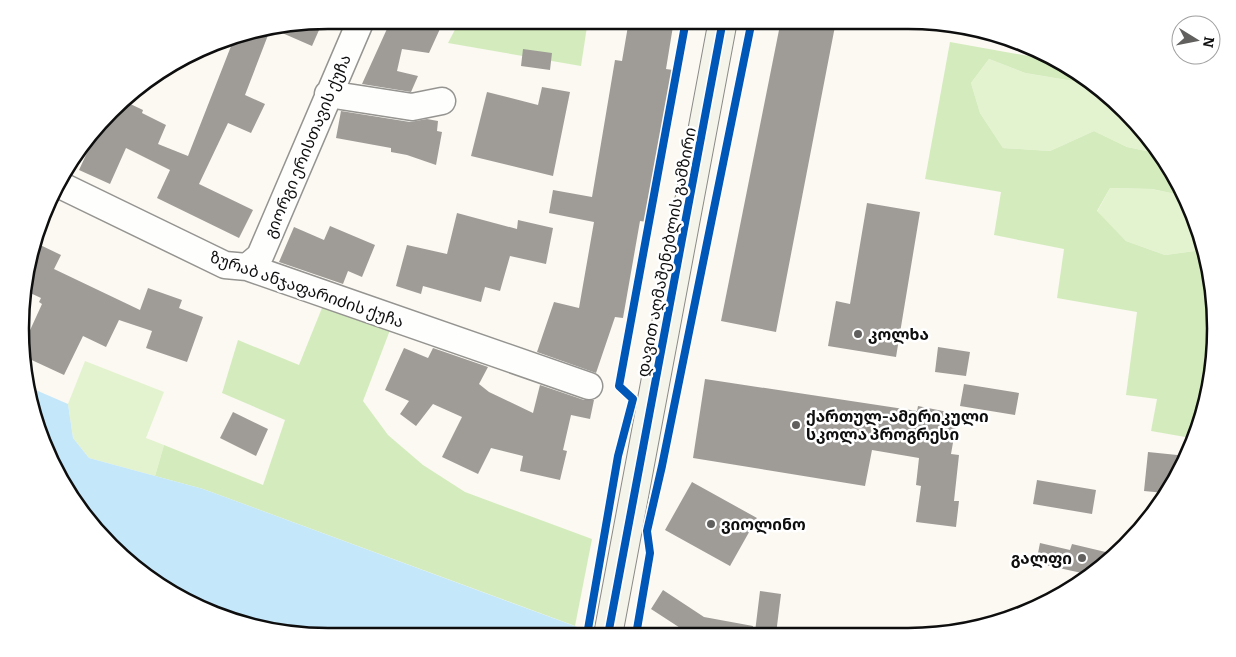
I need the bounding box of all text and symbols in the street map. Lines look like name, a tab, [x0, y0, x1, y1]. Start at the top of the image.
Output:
north arrow	[1171, 15, 1221, 65]
text: N	[1199, 35, 1218, 49]
street label: გიორგი ერისთავის ქუჩა	[260, 51, 355, 241]
street label: დავით აღმაშენებლის გამზირი	[633, 126, 701, 379]
street label: ზურაბ ანჯაფარიძის ქუჩა	[208, 247, 406, 332]
place label: კოლხა	[868, 325, 929, 345]
marker: კოლხა	[852, 328, 864, 340]
place label: ქართულ-ამერიკული სკოლა პროგრესი	[806, 407, 989, 445]
marker: ქართულ-ამერიკული სკოლა პროგრესი	[790, 419, 802, 431]
place label: ვიოლინო	[721, 515, 806, 535]
marker: ვიოლინო	[705, 518, 717, 530]
place label: გალფი	[1011, 549, 1072, 569]
marker: გალფი	[1076, 552, 1088, 564]

